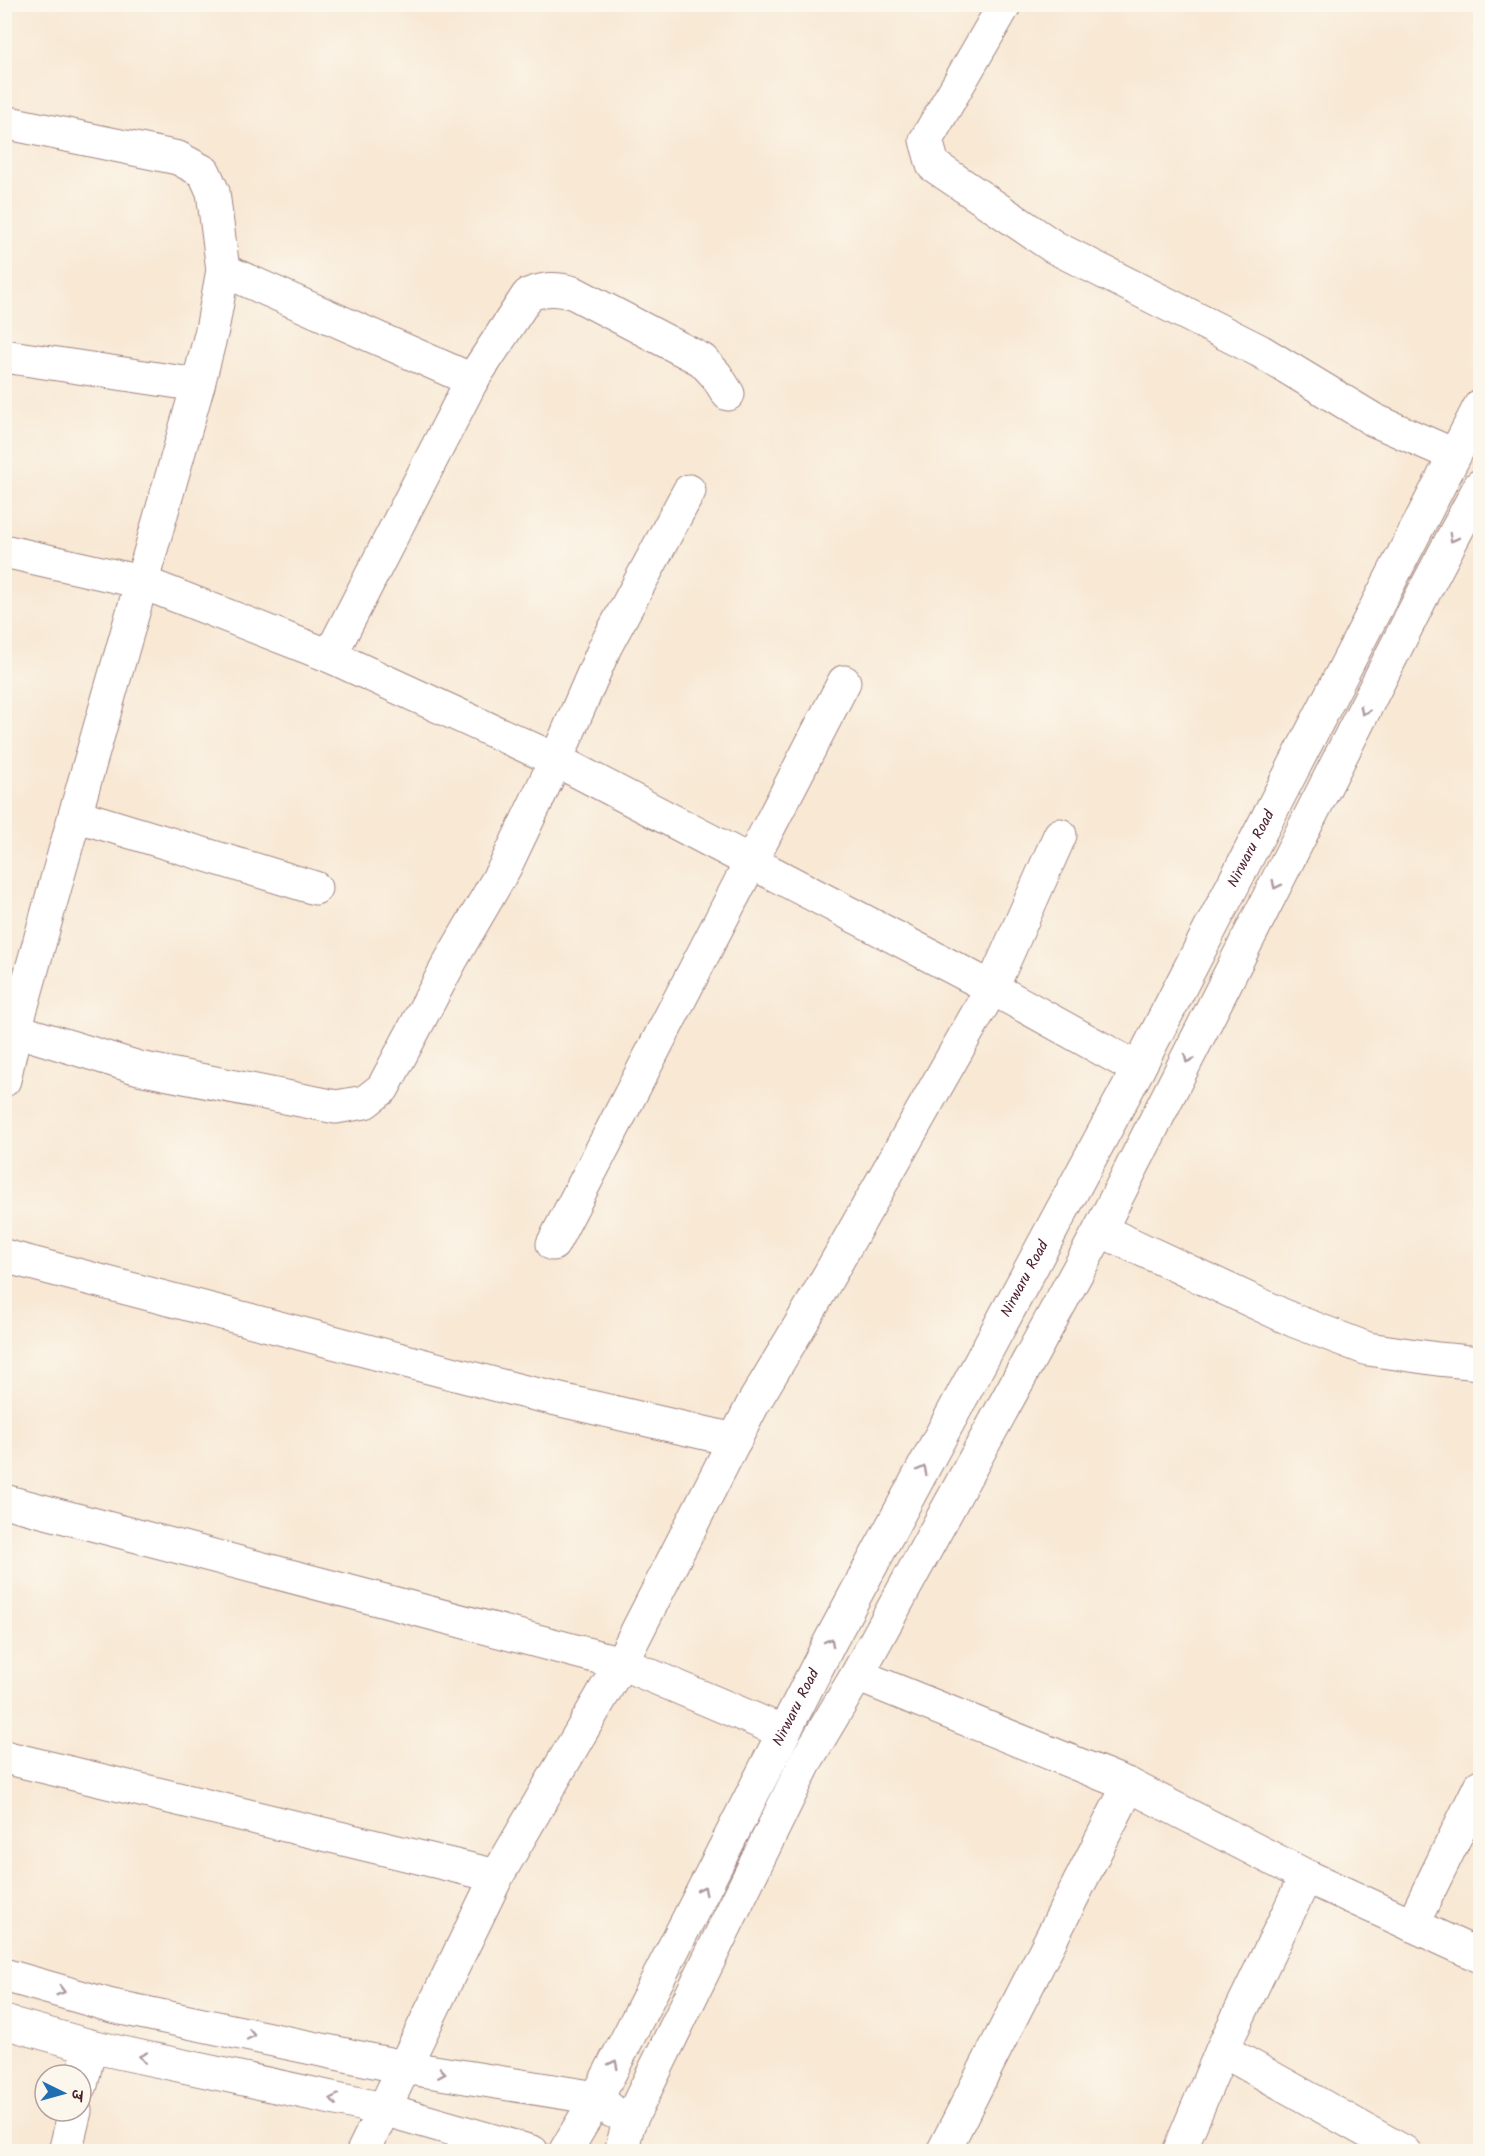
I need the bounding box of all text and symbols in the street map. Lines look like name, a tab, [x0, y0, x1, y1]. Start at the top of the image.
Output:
one-way arrow	[1449, 532, 1460, 542]
one-way arrow	[1360, 705, 1371, 716]
street label: Nirwaru Road	[1222, 806, 1282, 892]
one-way arrow	[1272, 879, 1283, 890]
one-way arrow	[1184, 1053, 1195, 1064]
street label: Nirwaru Road	[995, 1236, 1056, 1322]
one-way arrow	[916, 1466, 927, 1476]
one-way arrow	[823, 1637, 835, 1648]
street label: Nirwaru Road	[767, 1664, 826, 1751]
one-way arrow	[696, 1886, 707, 1896]
one-way arrow	[55, 1984, 66, 1996]
one-way arrow	[245, 2028, 255, 2041]
one-way arrow	[138, 2052, 148, 2065]
one-way arrow	[607, 2059, 619, 2070]
north arrow	[33, 2063, 93, 2123]
one-way arrow	[436, 2066, 446, 2079]
text: उ	[63, 2088, 89, 2103]
one-way arrow	[329, 2093, 339, 2106]

